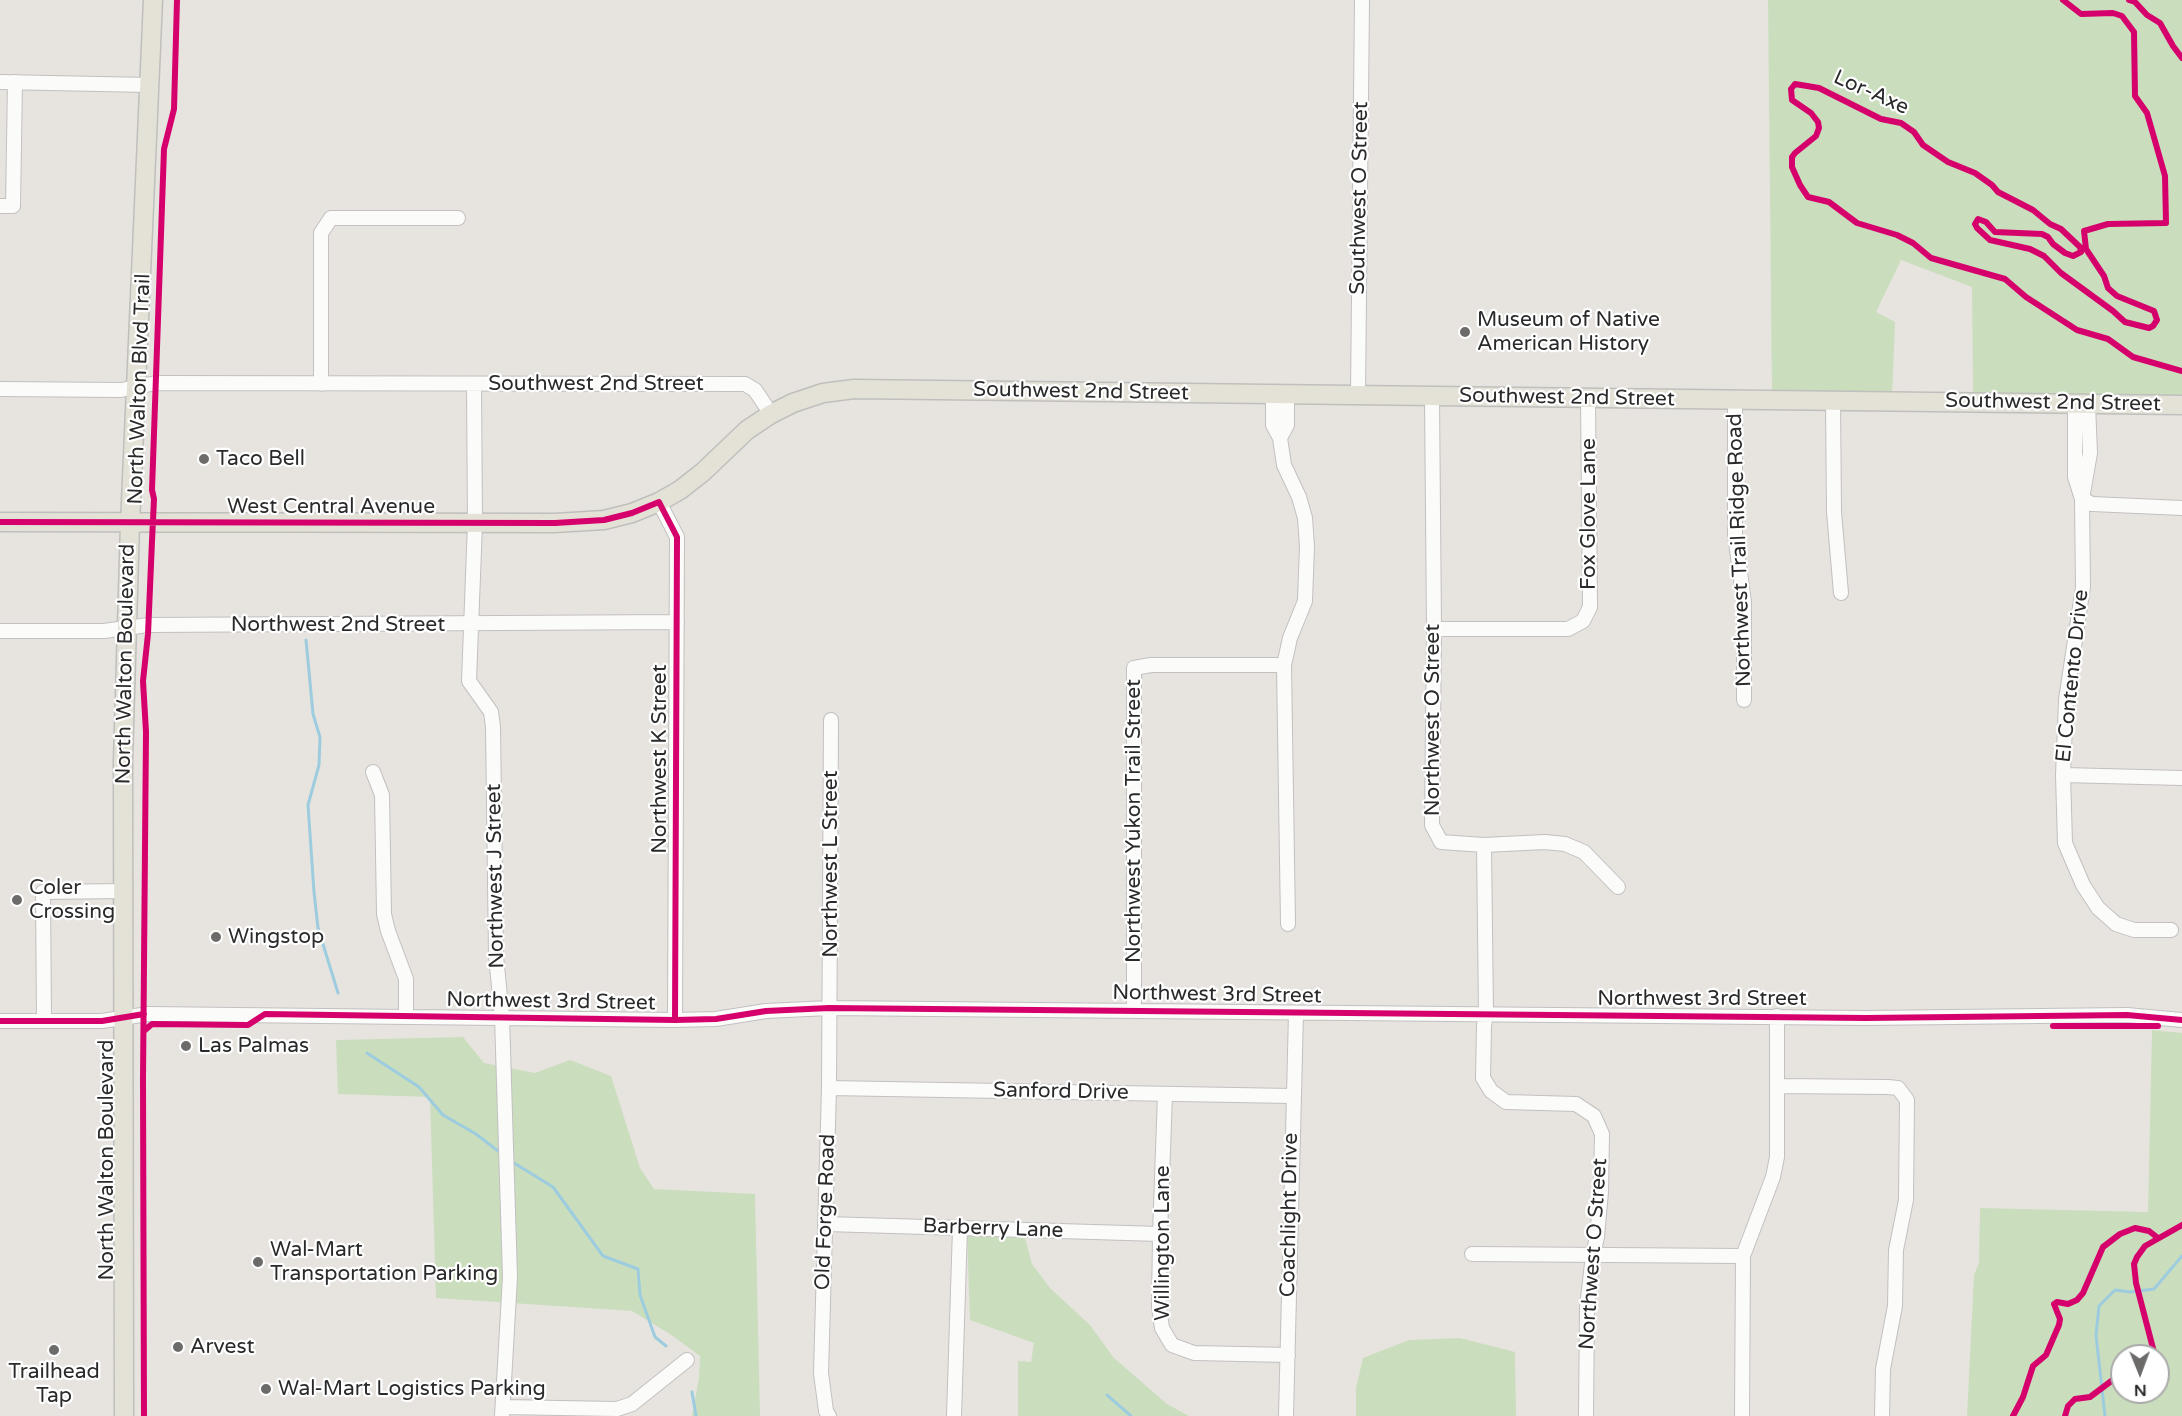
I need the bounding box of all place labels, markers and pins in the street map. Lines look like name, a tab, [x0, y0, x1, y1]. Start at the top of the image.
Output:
place label: Museum of Native American History	[1477, 307, 1660, 357]
marker: Museum of Native American History	[1458, 325, 1472, 339]
place label: Taco Bell	[216, 446, 305, 472]
marker: Taco Bell	[197, 452, 211, 466]
place label: Coler Crossing	[29, 875, 115, 925]
marker: Coler Crossing	[10, 893, 24, 907]
place label: Wingstop	[228, 924, 324, 950]
marker: Wingstop	[209, 930, 223, 944]
place label: Las Palmas	[198, 1033, 309, 1059]
marker: Las Palmas	[179, 1039, 193, 1053]
place label: Wal-Mart Transportation Parking	[270, 1237, 498, 1287]
marker: Wal-Mart Transportation Parking	[251, 1255, 265, 1269]
place label: Arvest	[190, 1334, 254, 1360]
marker: Arvest	[171, 1340, 185, 1354]
marker: Trailhead Tap	[47, 1343, 61, 1357]
place label: Trailhead Tap	[8, 1359, 100, 1409]
place label: Wal-Mart Logistics Parking	[278, 1376, 546, 1402]
marker: Wal-Mart Logistics Parking	[259, 1382, 273, 1396]

